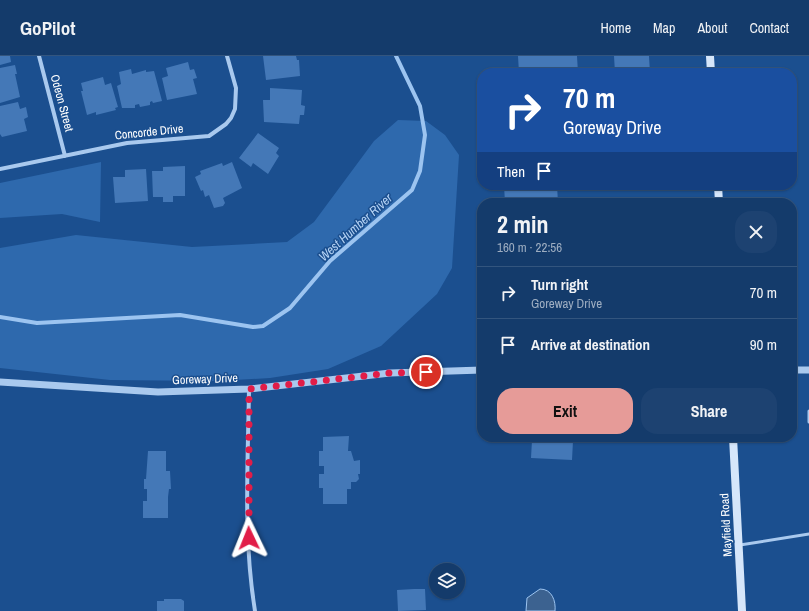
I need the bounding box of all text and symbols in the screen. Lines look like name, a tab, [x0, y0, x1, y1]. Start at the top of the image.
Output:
text: GoPilot	[20, 15, 75, 41]
text: Home	[600, 19, 631, 37]
text: Map	[653, 19, 675, 37]
text: About	[697, 19, 727, 37]
text: Contact	[749, 19, 789, 37]
street label: Odeon Street	[47, 73, 77, 134]
text: 70 m	[563, 79, 615, 117]
icon: right	[497, 84, 549, 136]
text: Goreway Drive	[563, 115, 661, 140]
street label: Concorde Drive	[114, 120, 184, 144]
icon: arrive	[533, 160, 555, 182]
text: Then	[497, 161, 525, 182]
water label: West Humber River	[315, 190, 396, 265]
text: 2 min	[497, 208, 548, 240]
button: close	[735, 211, 777, 253]
text: 160 m · 22:56	[497, 239, 562, 256]
text: Turn right	[531, 274, 588, 295]
icon: right	[497, 282, 519, 304]
text: 70 m	[750, 282, 777, 303]
text: Goreway Drive	[531, 295, 602, 312]
icon: arrive	[497, 334, 519, 356]
text: Arrive at destination	[531, 334, 650, 355]
text: 90 m	[750, 334, 777, 355]
pin	[409, 355, 443, 389]
icon: arrive	[415, 361, 437, 383]
street label: Goreway Drive	[172, 370, 238, 388]
button: Exit	[497, 388, 633, 434]
button: Share	[641, 388, 777, 434]
street label: Mayfield Road	[716, 493, 736, 557]
position arrow	[228, 517, 270, 559]
map controls	[429, 563, 465, 599]
button: layers	[429, 563, 465, 599]

